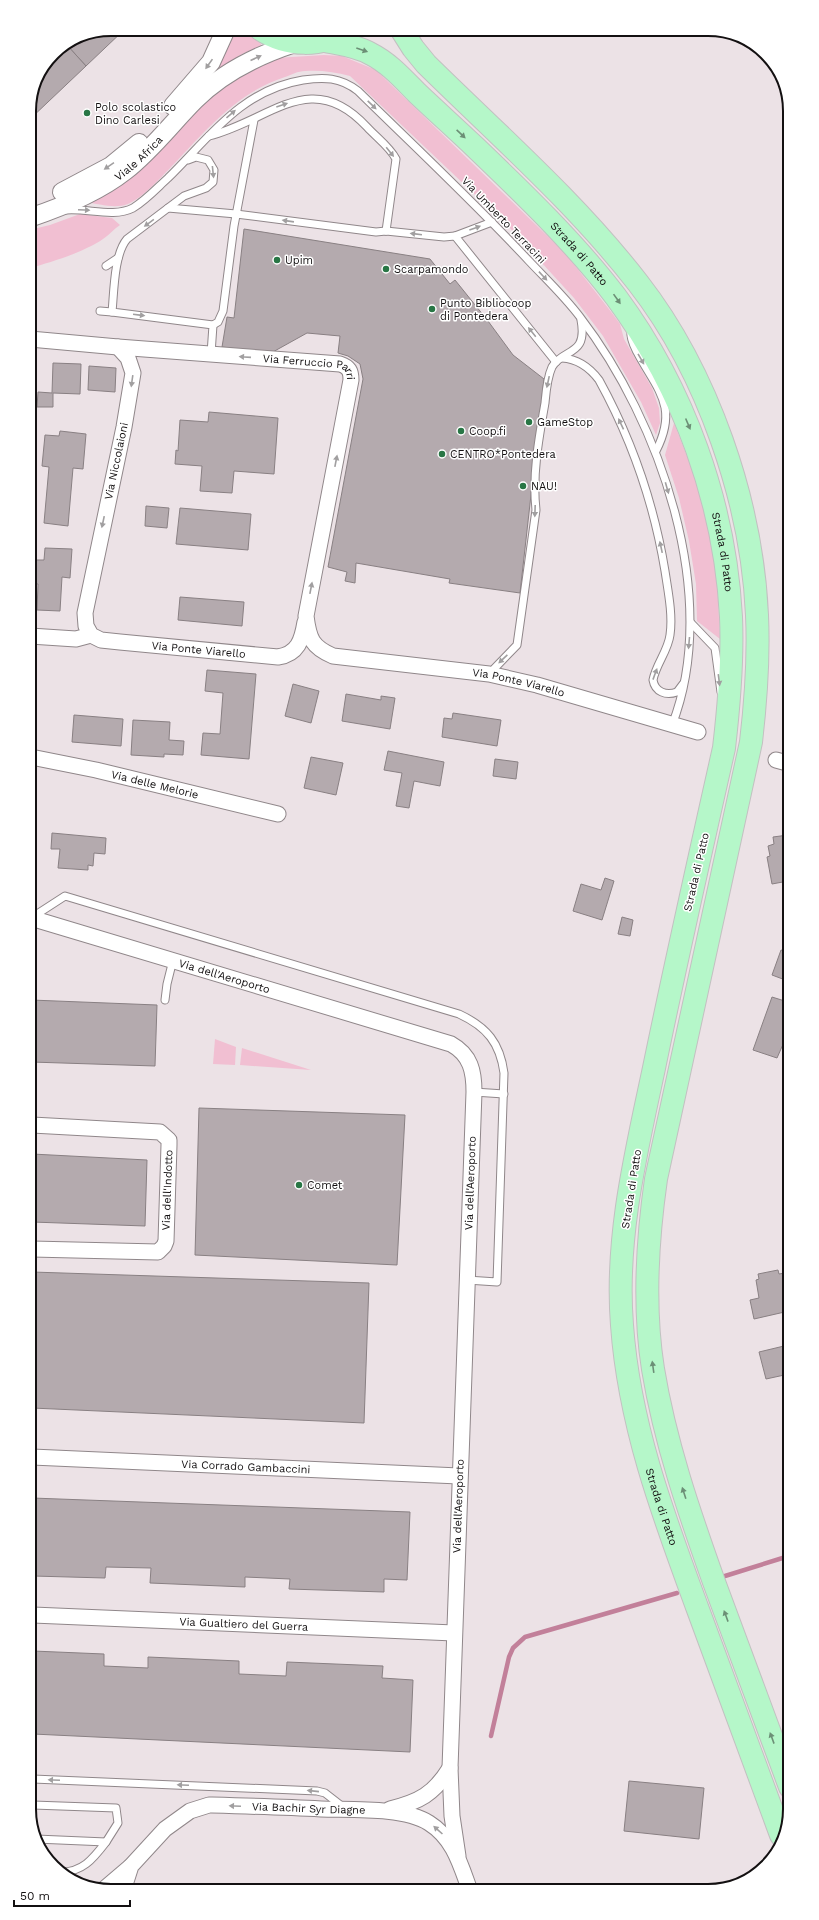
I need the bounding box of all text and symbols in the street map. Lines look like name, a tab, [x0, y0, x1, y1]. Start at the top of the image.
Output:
one-way arrow	[357, 48, 369, 54]
one-way arrow	[250, 55, 261, 61]
one-way arrow	[206, 58, 213, 70]
one-way arrow	[367, 100, 377, 109]
place label: Polo scolastico Dino Carlesi	[95, 101, 176, 127]
one-way arrow	[277, 102, 289, 108]
marker: Polo scolastico Dino Carlesi	[82, 108, 92, 118]
one-way arrow	[226, 109, 237, 118]
one-way arrow	[456, 129, 466, 139]
street label: Viale Africa	[112, 133, 166, 184]
one-way arrow	[386, 147, 395, 158]
one-way arrow	[103, 163, 115, 170]
one-way arrow	[210, 166, 216, 178]
street label: Via Umberto Terracini	[459, 174, 549, 267]
one-way arrow	[78, 207, 90, 214]
one-way arrow	[282, 217, 294, 224]
one-way arrow	[144, 218, 154, 226]
street label: Strada di Patto	[547, 219, 610, 288]
one-way arrow	[469, 225, 481, 231]
one-way arrow	[410, 231, 422, 238]
place label: Upim	[285, 254, 313, 267]
marker: Upim	[272, 255, 282, 265]
place label: Scarpamondo	[394, 263, 468, 276]
marker: Scarpamondo	[381, 264, 391, 274]
one-way arrow	[538, 271, 548, 281]
one-way arrow	[613, 294, 621, 305]
place label: Punto Bibliocoop di Pontedera	[440, 297, 531, 323]
marker: Punto Bibliocoop di Pontedera	[427, 304, 437, 314]
one-way arrow	[133, 312, 145, 318]
one-way arrow	[527, 326, 536, 337]
street label: Via Ferruccio Parri	[262, 352, 357, 380]
one-way arrow	[239, 353, 251, 360]
one-way arrow	[638, 353, 645, 365]
one-way arrow	[129, 375, 135, 387]
one-way arrow	[545, 376, 551, 389]
place label: GameStop	[537, 416, 593, 429]
marker: GameStop	[524, 417, 534, 427]
one-way arrow	[618, 418, 624, 430]
one-way arrow	[685, 419, 691, 430]
street label: Via Niccolaioni	[102, 421, 131, 501]
place label: Coop.fi	[469, 425, 506, 438]
marker: Coop.fi	[456, 426, 466, 436]
place label: CENTRO*Pontedera	[450, 448, 556, 461]
marker: CENTRO*Pontedera	[437, 449, 447, 459]
one-way arrow	[333, 455, 339, 467]
place label: NAU!	[531, 480, 557, 493]
marker: NAU!	[518, 481, 528, 491]
one-way arrow	[664, 482, 670, 494]
one-way arrow	[532, 505, 538, 518]
street label: Strada di Patto	[709, 511, 735, 592]
one-way arrow	[100, 516, 106, 529]
one-way arrow	[658, 541, 664, 554]
one-way arrow	[309, 582, 315, 594]
one-way arrow	[685, 637, 692, 649]
street label: Via Ponte Viarello	[151, 639, 246, 661]
one-way arrow	[498, 654, 507, 663]
street label: Via Ponte Viarello	[472, 666, 566, 700]
one-way arrow	[653, 667, 659, 679]
one-way arrow	[716, 674, 722, 686]
street label: Via delle Melorie	[110, 768, 200, 802]
street label: Strada di Patto	[681, 832, 712, 913]
street label: Via dell'Aeroporto	[177, 957, 271, 996]
street label: Via dell'Aeroporto	[462, 1136, 479, 1230]
street label: Strada di Patto	[619, 1148, 644, 1230]
street label: Via dell'Indotto	[160, 1150, 175, 1231]
place label: Comet	[307, 1179, 343, 1192]
marker: Comet	[294, 1180, 304, 1190]
one-way arrow	[650, 1361, 656, 1373]
street label: Via Corrado Gambaccini	[181, 1458, 311, 1476]
street label: Via dell'Aeroporto	[450, 1459, 467, 1553]
street label: Strada di Patto	[643, 1467, 680, 1547]
one-way arrow	[680, 1487, 686, 1499]
one-way arrow	[723, 1609, 729, 1621]
street label: Via Gualtiero del Guerra	[179, 1615, 308, 1634]
one-way arrow	[768, 1731, 774, 1743]
one-way arrow	[48, 1776, 60, 1783]
one-way arrow	[177, 1781, 189, 1788]
one-way arrow	[307, 1788, 319, 1795]
street label: Via Bachir Syr Diagne	[252, 1800, 366, 1817]
one-way arrow	[228, 1803, 241, 1809]
one-way arrow	[433, 1826, 443, 1835]
scale bar	[14, 1882, 130, 1908]
text: 50 m	[20, 1889, 50, 1903]

